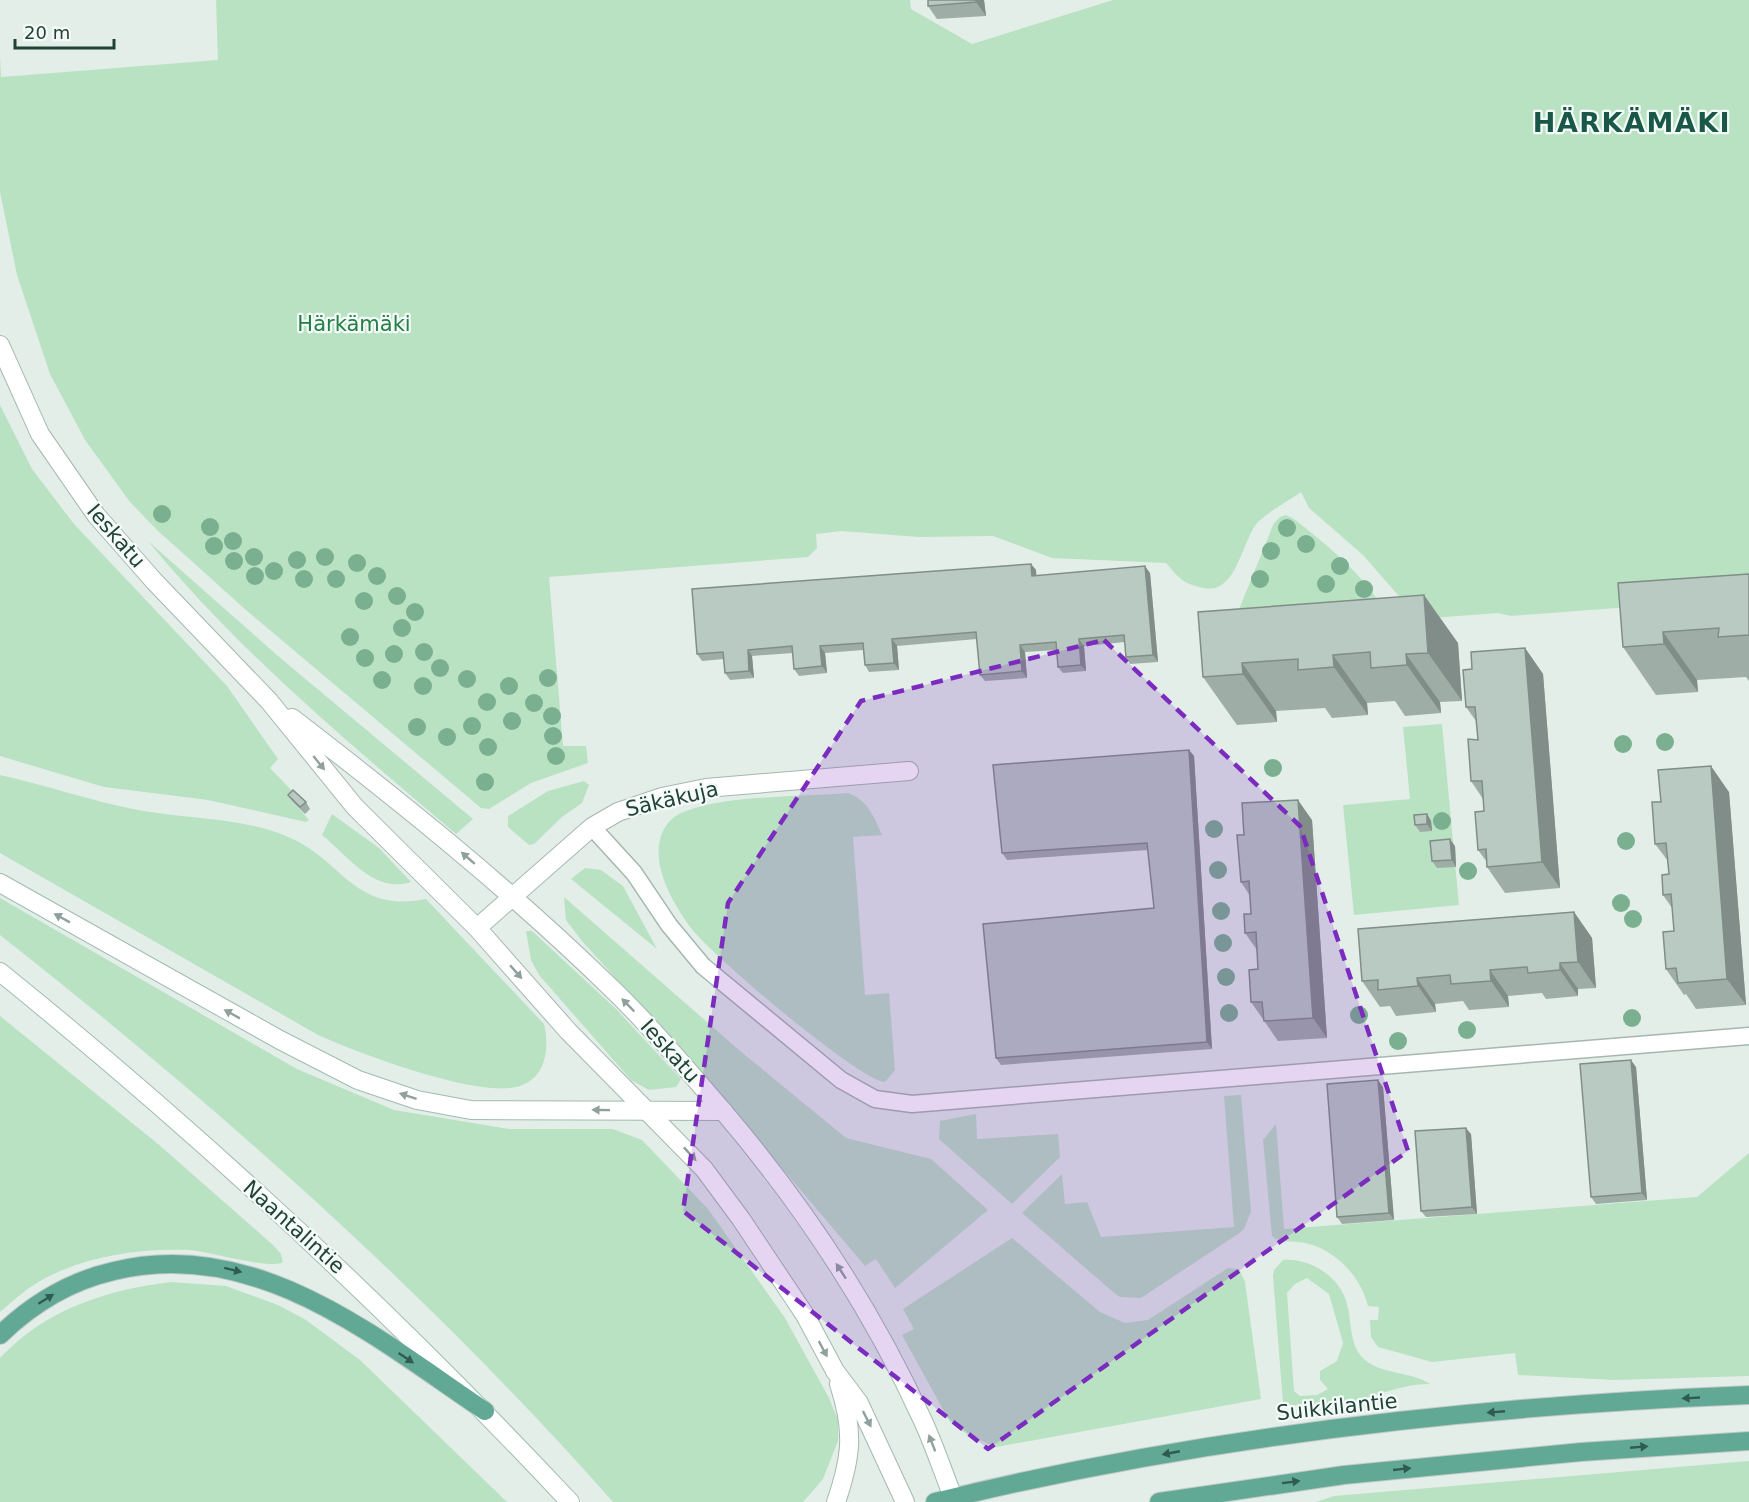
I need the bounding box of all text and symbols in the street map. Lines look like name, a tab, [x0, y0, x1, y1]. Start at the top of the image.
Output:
scale bar	[15, 12, 114, 50]
text: 20 m	[24, 22, 70, 43]
district label: HÄRKÄMÄKI	[1533, 107, 1731, 138]
park label: Härkämäki	[297, 312, 411, 336]
street label: Ieskatu	[82, 499, 150, 573]
one-way arrow	[312, 755, 324, 770]
street label: Säkäkuja	[623, 777, 721, 821]
one-way arrow	[461, 852, 476, 865]
one-way arrow	[53, 913, 70, 923]
one-way arrow	[509, 964, 522, 979]
one-way arrow	[621, 997, 635, 1012]
one-way arrow	[224, 1008, 240, 1019]
street label: Ieskatu	[636, 1015, 704, 1087]
one-way arrow	[399, 1091, 417, 1101]
one-way arrow	[592, 1106, 611, 1115]
one-way arrow	[683, 1146, 697, 1161]
street label: Naantalintie	[238, 1175, 350, 1279]
one-way arrow	[836, 1263, 847, 1279]
one-way arrow	[224, 1266, 242, 1276]
one-way arrow	[38, 1294, 54, 1305]
one-way arrow	[818, 1341, 828, 1358]
one-way arrow	[398, 1352, 414, 1363]
street label: Suikkilantie	[1275, 1389, 1399, 1425]
one-way arrow	[1681, 1393, 1700, 1403]
one-way arrow	[1487, 1407, 1506, 1417]
one-way arrow	[862, 1410, 872, 1428]
one-way arrow	[927, 1434, 936, 1452]
one-way arrow	[1630, 1442, 1649, 1452]
one-way arrow	[1161, 1449, 1180, 1458]
one-way arrow	[1393, 1464, 1412, 1474]
one-way arrow	[1281, 1477, 1300, 1486]

